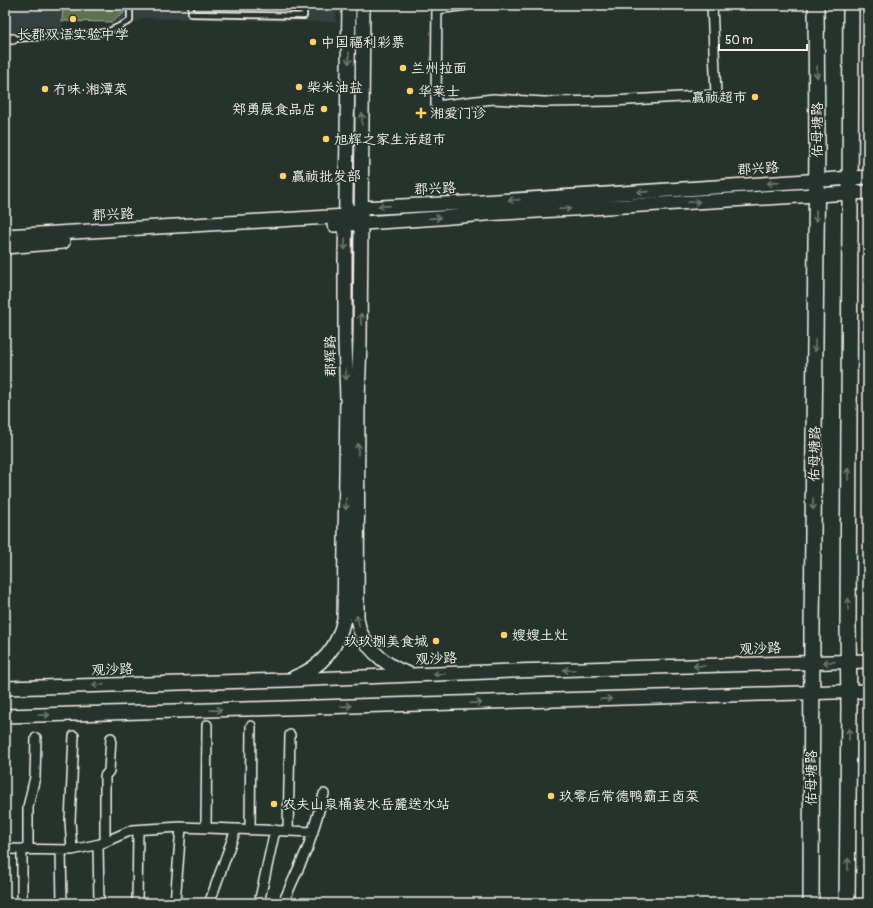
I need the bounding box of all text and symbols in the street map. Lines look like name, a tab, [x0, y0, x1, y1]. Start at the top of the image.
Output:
marker: 长郡双语实验中学	[68, 14, 78, 24]
place label: 长郡双语实验中学	[17, 26, 129, 43]
scale bar	[719, 26, 807, 52]
text: 50 m	[725, 33, 753, 48]
place label: 中国福利彩票	[321, 34, 405, 51]
marker: 中国福利彩票	[308, 37, 318, 47]
one-way arrow	[345, 51, 352, 64]
place label: 兰州拉面	[411, 60, 467, 77]
marker: 兰州拉面	[398, 63, 408, 73]
one-way arrow	[813, 65, 821, 78]
place label: 柴米油盐	[307, 79, 363, 96]
place label: 冇味·湘潭菜	[53, 81, 128, 98]
marker: 柴米油盐	[294, 82, 304, 92]
place label: 华莱士	[418, 83, 460, 100]
marker: 冇味·湘潭菜	[40, 84, 50, 94]
marker: 华莱士	[405, 86, 415, 96]
place label: 赢祯超市	[691, 89, 747, 106]
marker: 赢祯超市	[750, 92, 760, 102]
place label: 郑勇展食品店	[232, 101, 316, 118]
street label: 佑母塘路	[809, 102, 826, 158]
marker: 郑勇展食品店	[319, 104, 329, 114]
place label: 湘爱门诊	[430, 105, 486, 122]
marker: 湘爱门诊	[415, 107, 427, 119]
one-way arrow	[358, 113, 366, 126]
place label: 旭辉之家生活超市	[334, 131, 446, 148]
marker: 旭辉之家生活超市	[321, 134, 331, 144]
street label: 郡兴路	[736, 159, 780, 178]
place label: 赢祯批发部	[291, 168, 361, 185]
marker: 赢祯批发部	[278, 171, 288, 181]
street label: 郡兴路	[414, 179, 456, 198]
one-way arrow	[767, 179, 780, 186]
one-way arrow	[637, 188, 650, 195]
one-way arrow	[508, 196, 521, 203]
one-way arrow	[687, 198, 700, 206]
one-way arrow	[378, 203, 391, 210]
street label: 郡兴路	[92, 205, 134, 224]
one-way arrow	[558, 206, 571, 213]
one-way arrow	[812, 209, 820, 222]
one-way arrow	[428, 215, 441, 222]
one-way arrow	[341, 237, 349, 250]
one-way arrow	[357, 313, 365, 326]
street label: 郡辉路	[322, 335, 339, 377]
one-way arrow	[811, 339, 819, 352]
one-way arrow	[342, 367, 350, 380]
street label: 佑母塘路	[806, 426, 823, 482]
one-way arrow	[354, 443, 362, 456]
one-way arrow	[844, 468, 852, 481]
one-way arrow	[342, 497, 349, 510]
one-way arrow	[809, 497, 817, 510]
one-way arrow	[844, 598, 852, 611]
one-way arrow	[353, 615, 361, 628]
place label: 嫂嫂土灶	[512, 627, 568, 644]
marker: 嫂嫂土灶	[499, 630, 509, 640]
place label: 玖玖捌美食城	[344, 633, 428, 650]
marker: 玖玖捌美食城	[431, 636, 441, 646]
street label: 观沙路	[739, 639, 781, 658]
street label: 观沙路	[415, 649, 457, 668]
one-way arrow	[823, 659, 836, 666]
street label: 观沙路	[91, 660, 133, 679]
one-way arrow	[693, 662, 706, 670]
one-way arrow	[563, 666, 576, 674]
one-way arrow	[433, 670, 446, 678]
one-way arrow	[92, 682, 105, 689]
one-way arrow	[599, 695, 612, 703]
one-way arrow	[469, 699, 482, 706]
one-way arrow	[339, 703, 352, 710]
one-way arrow	[209, 706, 222, 714]
one-way arrow	[37, 711, 50, 719]
one-way arrow	[845, 728, 853, 741]
street label: 佑母塘路	[803, 750, 820, 806]
place label: 玖零后常德鸭霸王卤菜	[559, 788, 699, 805]
marker: 玖零后常德鸭霸王卤菜	[546, 791, 556, 801]
place label: 农夫山泉桶装水岳麓送水站	[282, 796, 450, 813]
marker: 农夫山泉桶装水岳麓送水站	[269, 799, 279, 809]
one-way arrow	[844, 858, 851, 871]

